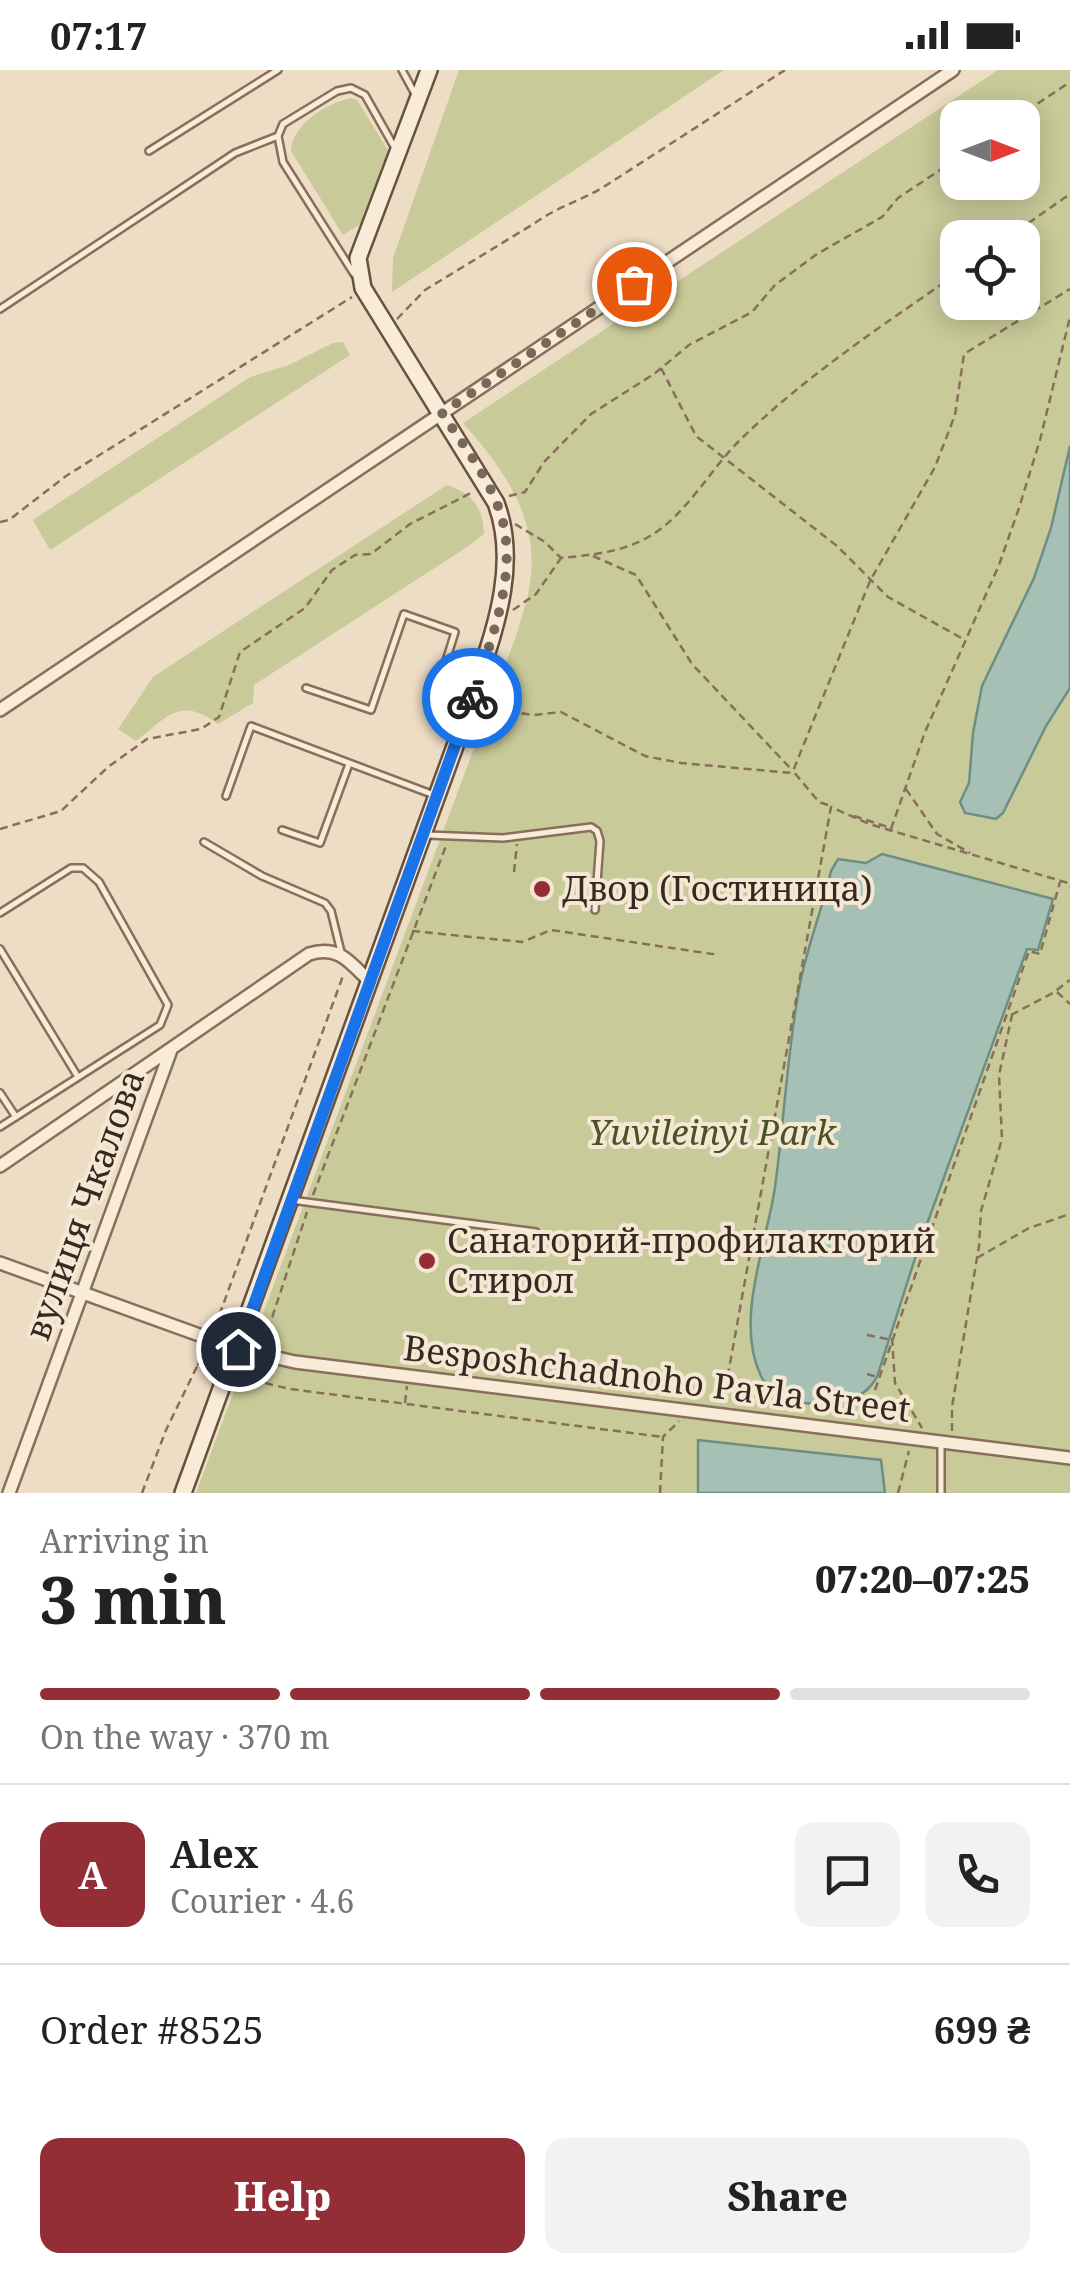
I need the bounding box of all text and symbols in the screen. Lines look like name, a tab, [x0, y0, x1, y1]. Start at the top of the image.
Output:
text: 07:17	[50, 9, 147, 61]
north arrow	[940, 100, 1040, 200]
map controls	[940, 100, 1040, 320]
button: locate	[940, 220, 1040, 320]
pin	[592, 242, 677, 327]
icon: bag	[607, 257, 662, 312]
courier	[422, 648, 522, 748]
icon: bike	[445, 671, 500, 726]
place label: Двор (Гостиница)	[562, 864, 873, 911]
marker: Двор (Гостиница)	[531, 878, 553, 900]
street label: вулиця Чкалова	[13, 1063, 154, 1346]
park label: Yuvileinyi Park	[588, 1108, 837, 1155]
place label: Санаторий-профилакторий Стирол	[447, 1216, 936, 1303]
marker: Санаторий-профилакторий Стирол	[416, 1250, 438, 1272]
pin	[196, 1307, 281, 1392]
icon: home	[211, 1322, 266, 1377]
street label: Besposhchadnoho Pavla Street	[401, 1323, 913, 1432]
text: Arriving in	[40, 1519, 209, 1562]
text: 07:20–07:25	[815, 1552, 1030, 1604]
text: 3 min	[40, 1555, 227, 1643]
text: On the way · 370 m	[40, 1715, 330, 1758]
button: chat	[795, 1822, 900, 1927]
button: phone	[925, 1822, 1030, 1927]
text: Alex	[170, 1827, 258, 1879]
text: A	[78, 1848, 107, 1900]
text: Courier · 4.6	[170, 1879, 354, 1922]
text: Order #8525	[40, 2003, 264, 2055]
text: 699 ₴	[934, 2003, 1030, 2055]
button: Help	[40, 2138, 525, 2253]
button: Share	[545, 2138, 1030, 2253]

